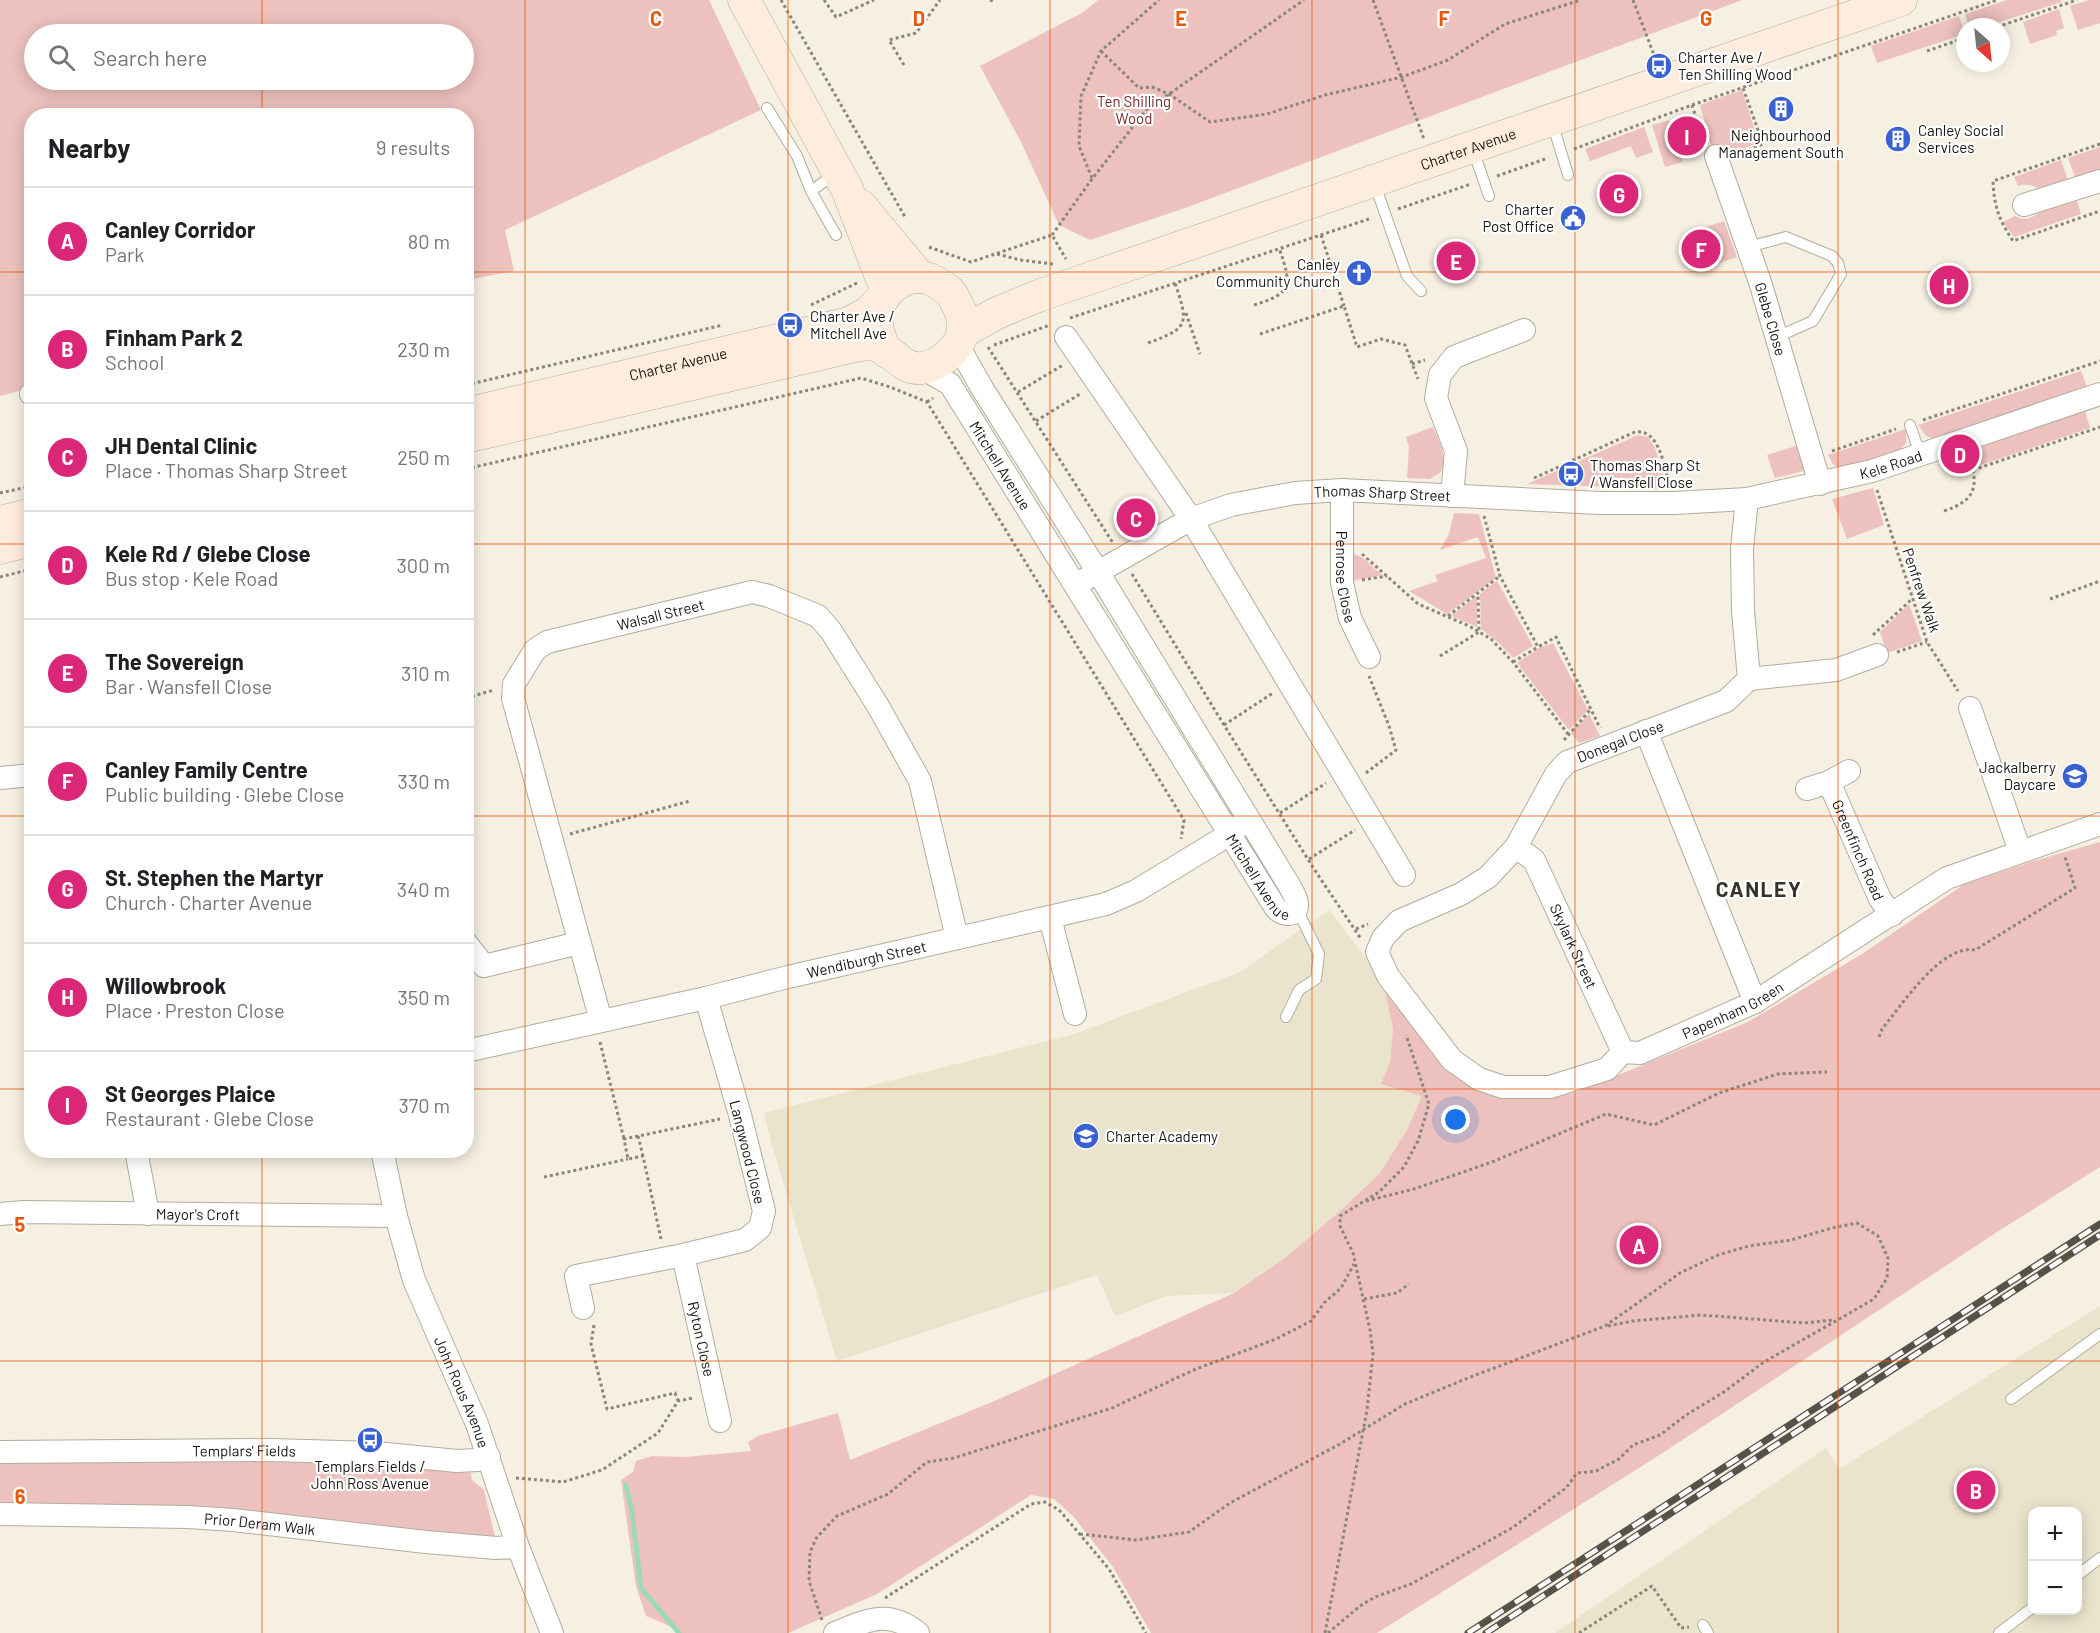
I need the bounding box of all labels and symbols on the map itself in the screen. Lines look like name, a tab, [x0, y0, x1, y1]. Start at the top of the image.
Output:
text: C	[650, 6, 662, 30]
text: D	[913, 6, 925, 30]
text: E	[1175, 6, 1187, 30]
text: F	[1438, 6, 1450, 30]
text: G	[1700, 6, 1712, 30]
north arrow	[1956, 18, 2010, 72]
place label: Charter Ave / Ten Shilling Wood	[1678, 48, 1792, 83]
bus stop icon: Charter Ave / Ten Shilling Wood	[1644, 51, 1674, 81]
park label: Ten Shilling Wood	[1097, 92, 1171, 127]
building icon: Neighbourhood Management South	[1766, 94, 1796, 124]
pin: I	[1668, 114, 1706, 158]
place label: Canley Social Services	[1918, 121, 2004, 156]
street label: Charter Avenue	[1418, 124, 1518, 173]
building icon: Canley Social Services	[1883, 124, 1913, 154]
place label: Neighbourhood Management South	[1718, 126, 1844, 161]
pin: G	[1600, 172, 1638, 216]
place label: Charter Post Office	[1482, 200, 1555, 235]
public building icon: Charter Post Office	[1558, 203, 1588, 233]
pin: F	[1682, 226, 1720, 272]
pin: E	[1436, 238, 1476, 284]
place label: Canley Community Church	[1216, 255, 1340, 290]
church icon: Canley Community Church	[1344, 258, 1374, 288]
pin: H	[1930, 262, 1968, 308]
street label: Glebe Close	[1752, 280, 1790, 358]
place label: Charter Ave / Mitchell Ave	[810, 307, 895, 342]
bus stop icon: Charter Ave / Mitchell Ave	[775, 310, 805, 340]
street label: Charter Avenue	[627, 343, 729, 384]
street label: Mitchell Avenue	[966, 418, 1035, 513]
pin: D	[1940, 432, 1980, 476]
street label: Kele Road	[1858, 446, 1924, 483]
place label: Thomas Sharp St / Wansfell Close	[1590, 456, 1700, 491]
bus stop icon: Thomas Sharp St / Wansfell Close	[1556, 459, 1586, 489]
street label: Thomas Sharp Street	[1313, 481, 1451, 504]
pin: C	[1116, 496, 1156, 540]
street label: Penrose Close	[1333, 531, 1360, 626]
street label: Penfrew Walk	[1899, 545, 1945, 635]
street label: Walsall Street	[615, 595, 706, 634]
street label: Donegal Close	[1574, 716, 1666, 766]
place label: Jackalberry Daycare	[1979, 758, 2056, 793]
school or university icon: Jackalberry Daycare	[2060, 761, 2090, 791]
street label: Greenfinch Road	[1829, 797, 1888, 903]
street label: Mitchell Avenue	[1223, 830, 1291, 923]
district label: CANLEY	[1716, 876, 1802, 901]
street label: Skylark Street	[1546, 901, 1601, 991]
street label: Wendiburgh Street	[805, 937, 928, 981]
street label: Papenham Green	[1679, 977, 1787, 1042]
street label: Langwood Close	[726, 1098, 770, 1206]
your location	[1441, 1105, 1470, 1134]
school or university icon: Charter Academy	[1071, 1121, 1101, 1151]
place label: Charter Academy	[1106, 1127, 1218, 1145]
street label: Mayor's Croft	[156, 1204, 240, 1223]
text: 5	[15, 1212, 26, 1236]
pin: A	[1620, 1222, 1658, 1268]
street label: Ryton Close	[685, 1300, 719, 1378]
street label: John Rous Avenue	[431, 1334, 493, 1450]
bus stop icon: Templars Fields / John Ross Avenue	[355, 1425, 385, 1455]
street label: Templars' Fields	[192, 1441, 296, 1460]
place label: Templars Fields / John Ross Avenue	[311, 1457, 429, 1492]
pin: B	[1956, 1468, 1996, 1512]
text: 6	[15, 1484, 26, 1508]
street label: Prior Deram Walk	[203, 1509, 317, 1538]

